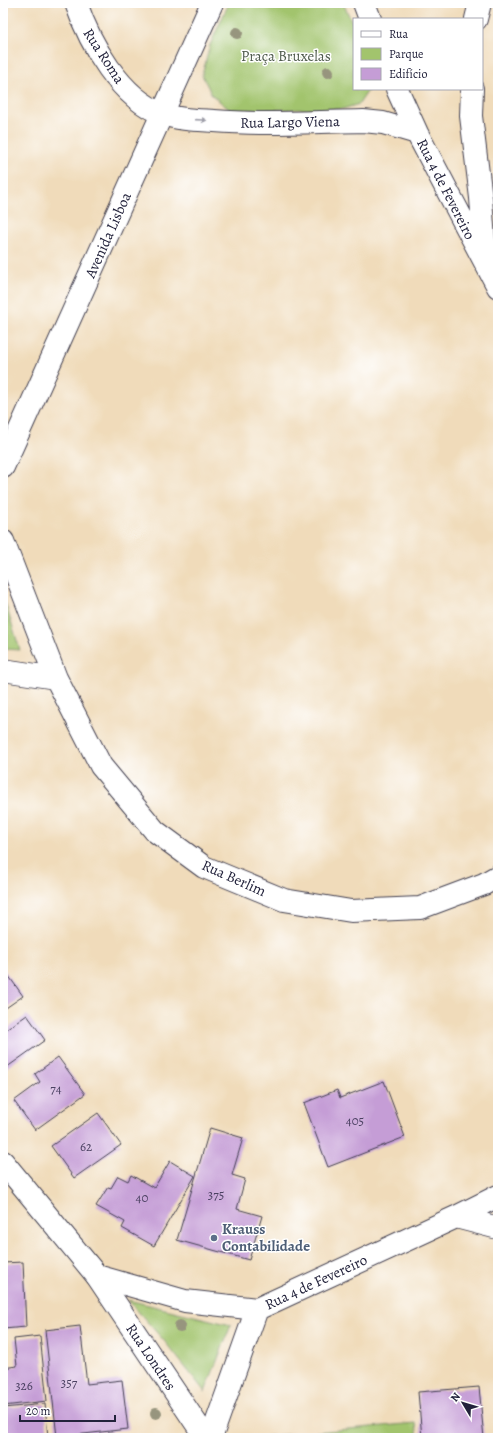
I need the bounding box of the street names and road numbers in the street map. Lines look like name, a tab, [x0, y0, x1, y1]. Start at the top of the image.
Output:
street label: Rua Roma	[79, 24, 129, 88]
street label: Rua Largo Viena	[240, 111, 340, 133]
street label: Rua 4 de Fevereiro	[412, 135, 480, 243]
street label: Avenida Lisboa	[80, 189, 136, 282]
street label: Rua Berlim	[199, 855, 270, 901]
street label: Rua 4 de Fevereiro	[262, 1250, 370, 1314]
street label: Rua Londres	[121, 1320, 181, 1394]

